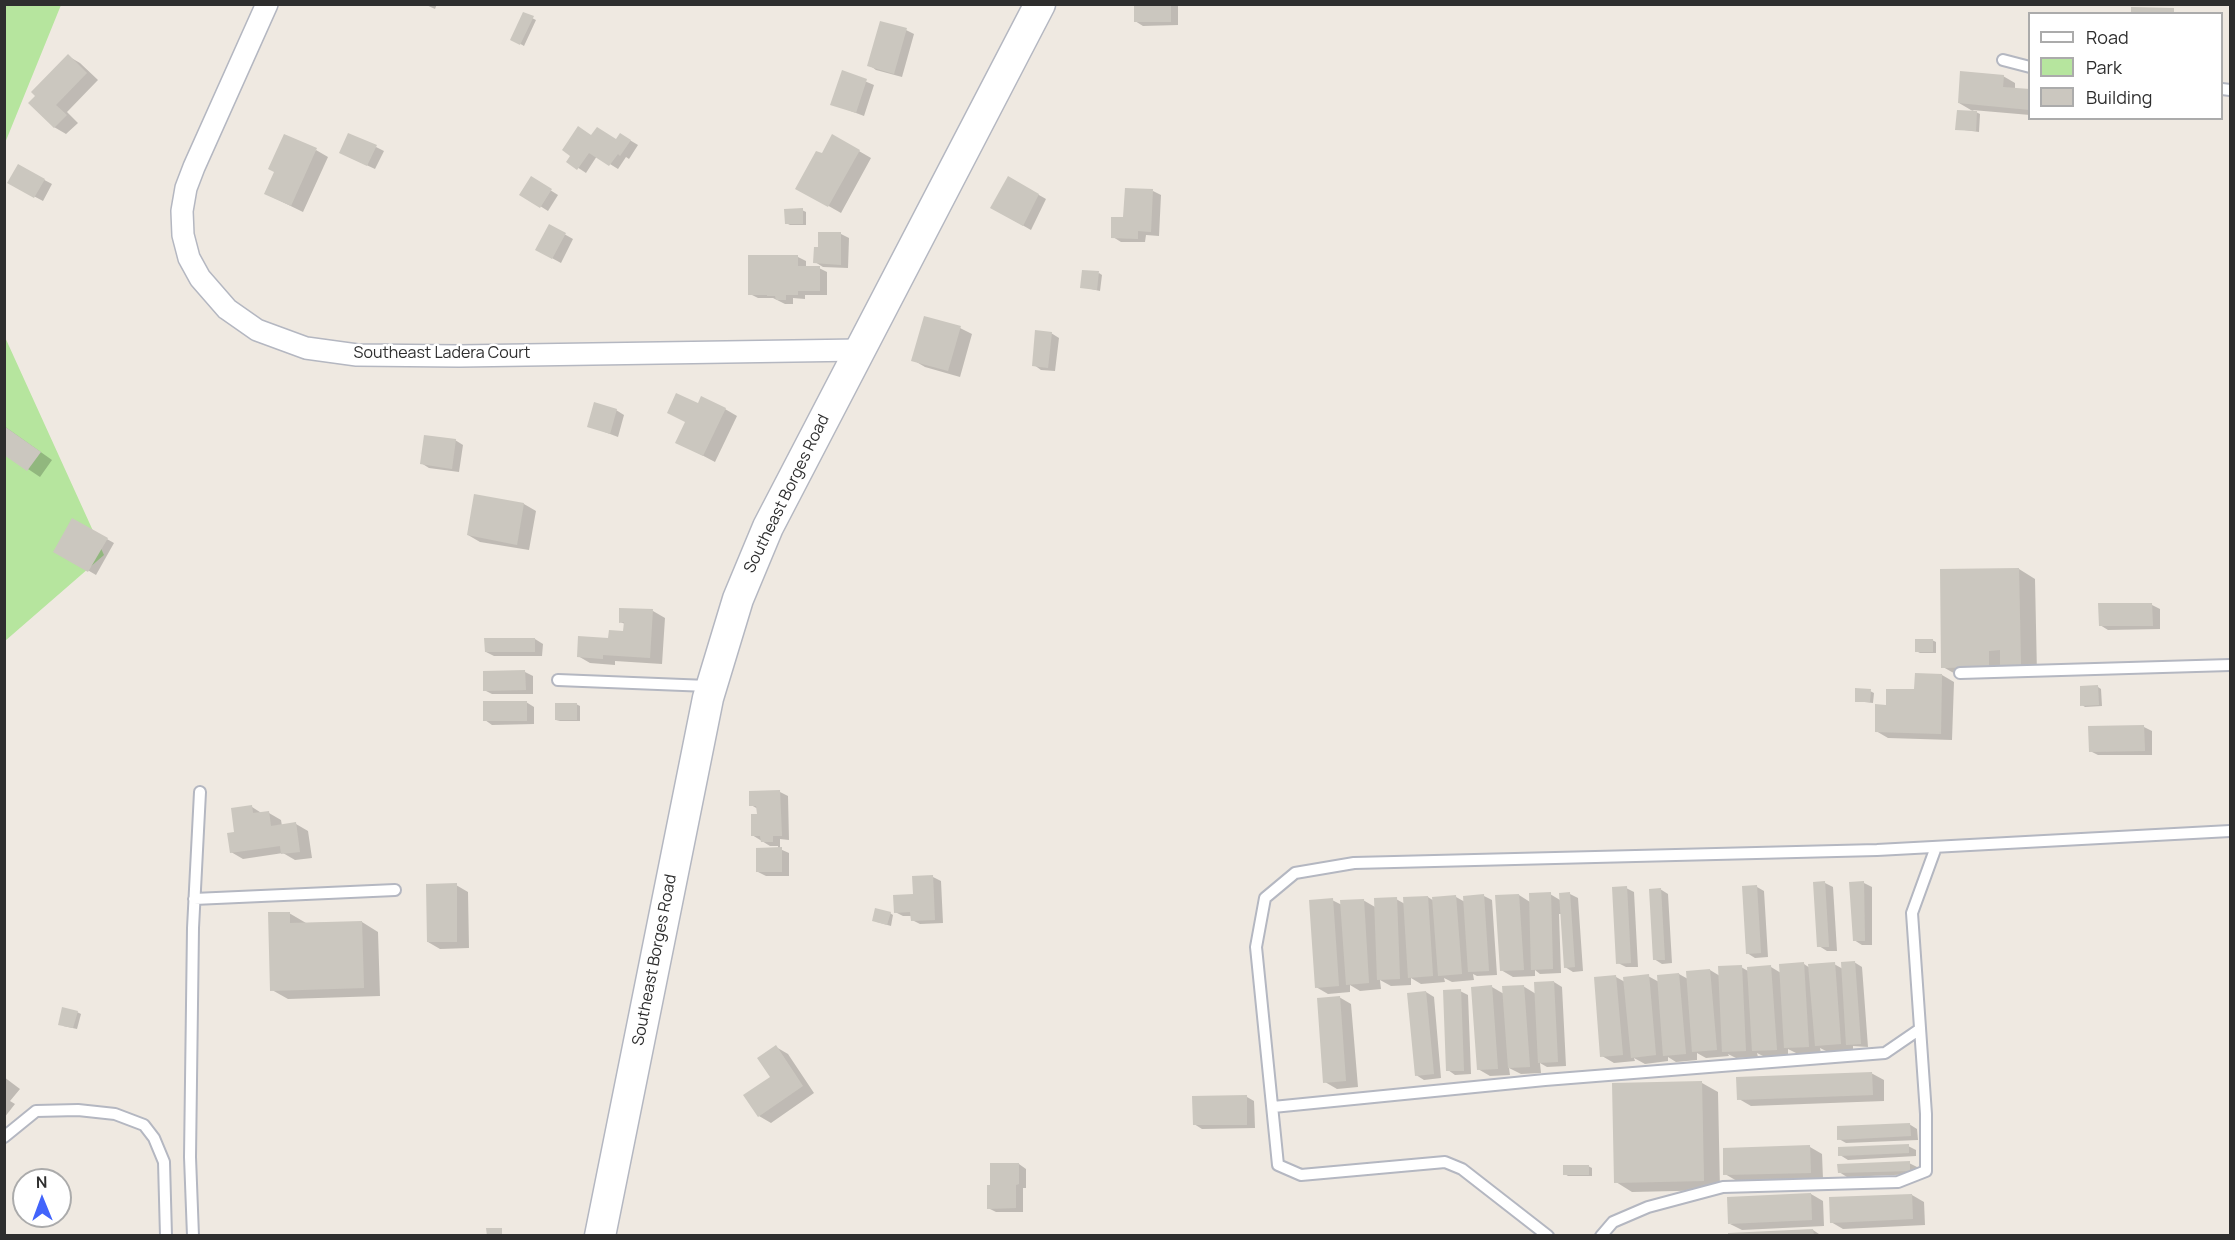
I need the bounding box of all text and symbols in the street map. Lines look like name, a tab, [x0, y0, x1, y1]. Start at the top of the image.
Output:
legend	[2028, 12, 2223, 120]
text: Road	[2086, 25, 2129, 49]
text: Park	[2086, 55, 2122, 79]
text: Building	[2086, 85, 2152, 109]
street label: Southeast Ladera Court	[354, 344, 530, 364]
street label: Southeast Borges Road	[740, 412, 834, 576]
street label: Southeast Borges Road	[629, 873, 681, 1047]
north arrow	[12, 1168, 72, 1228]
text: N	[36, 1171, 48, 1193]

